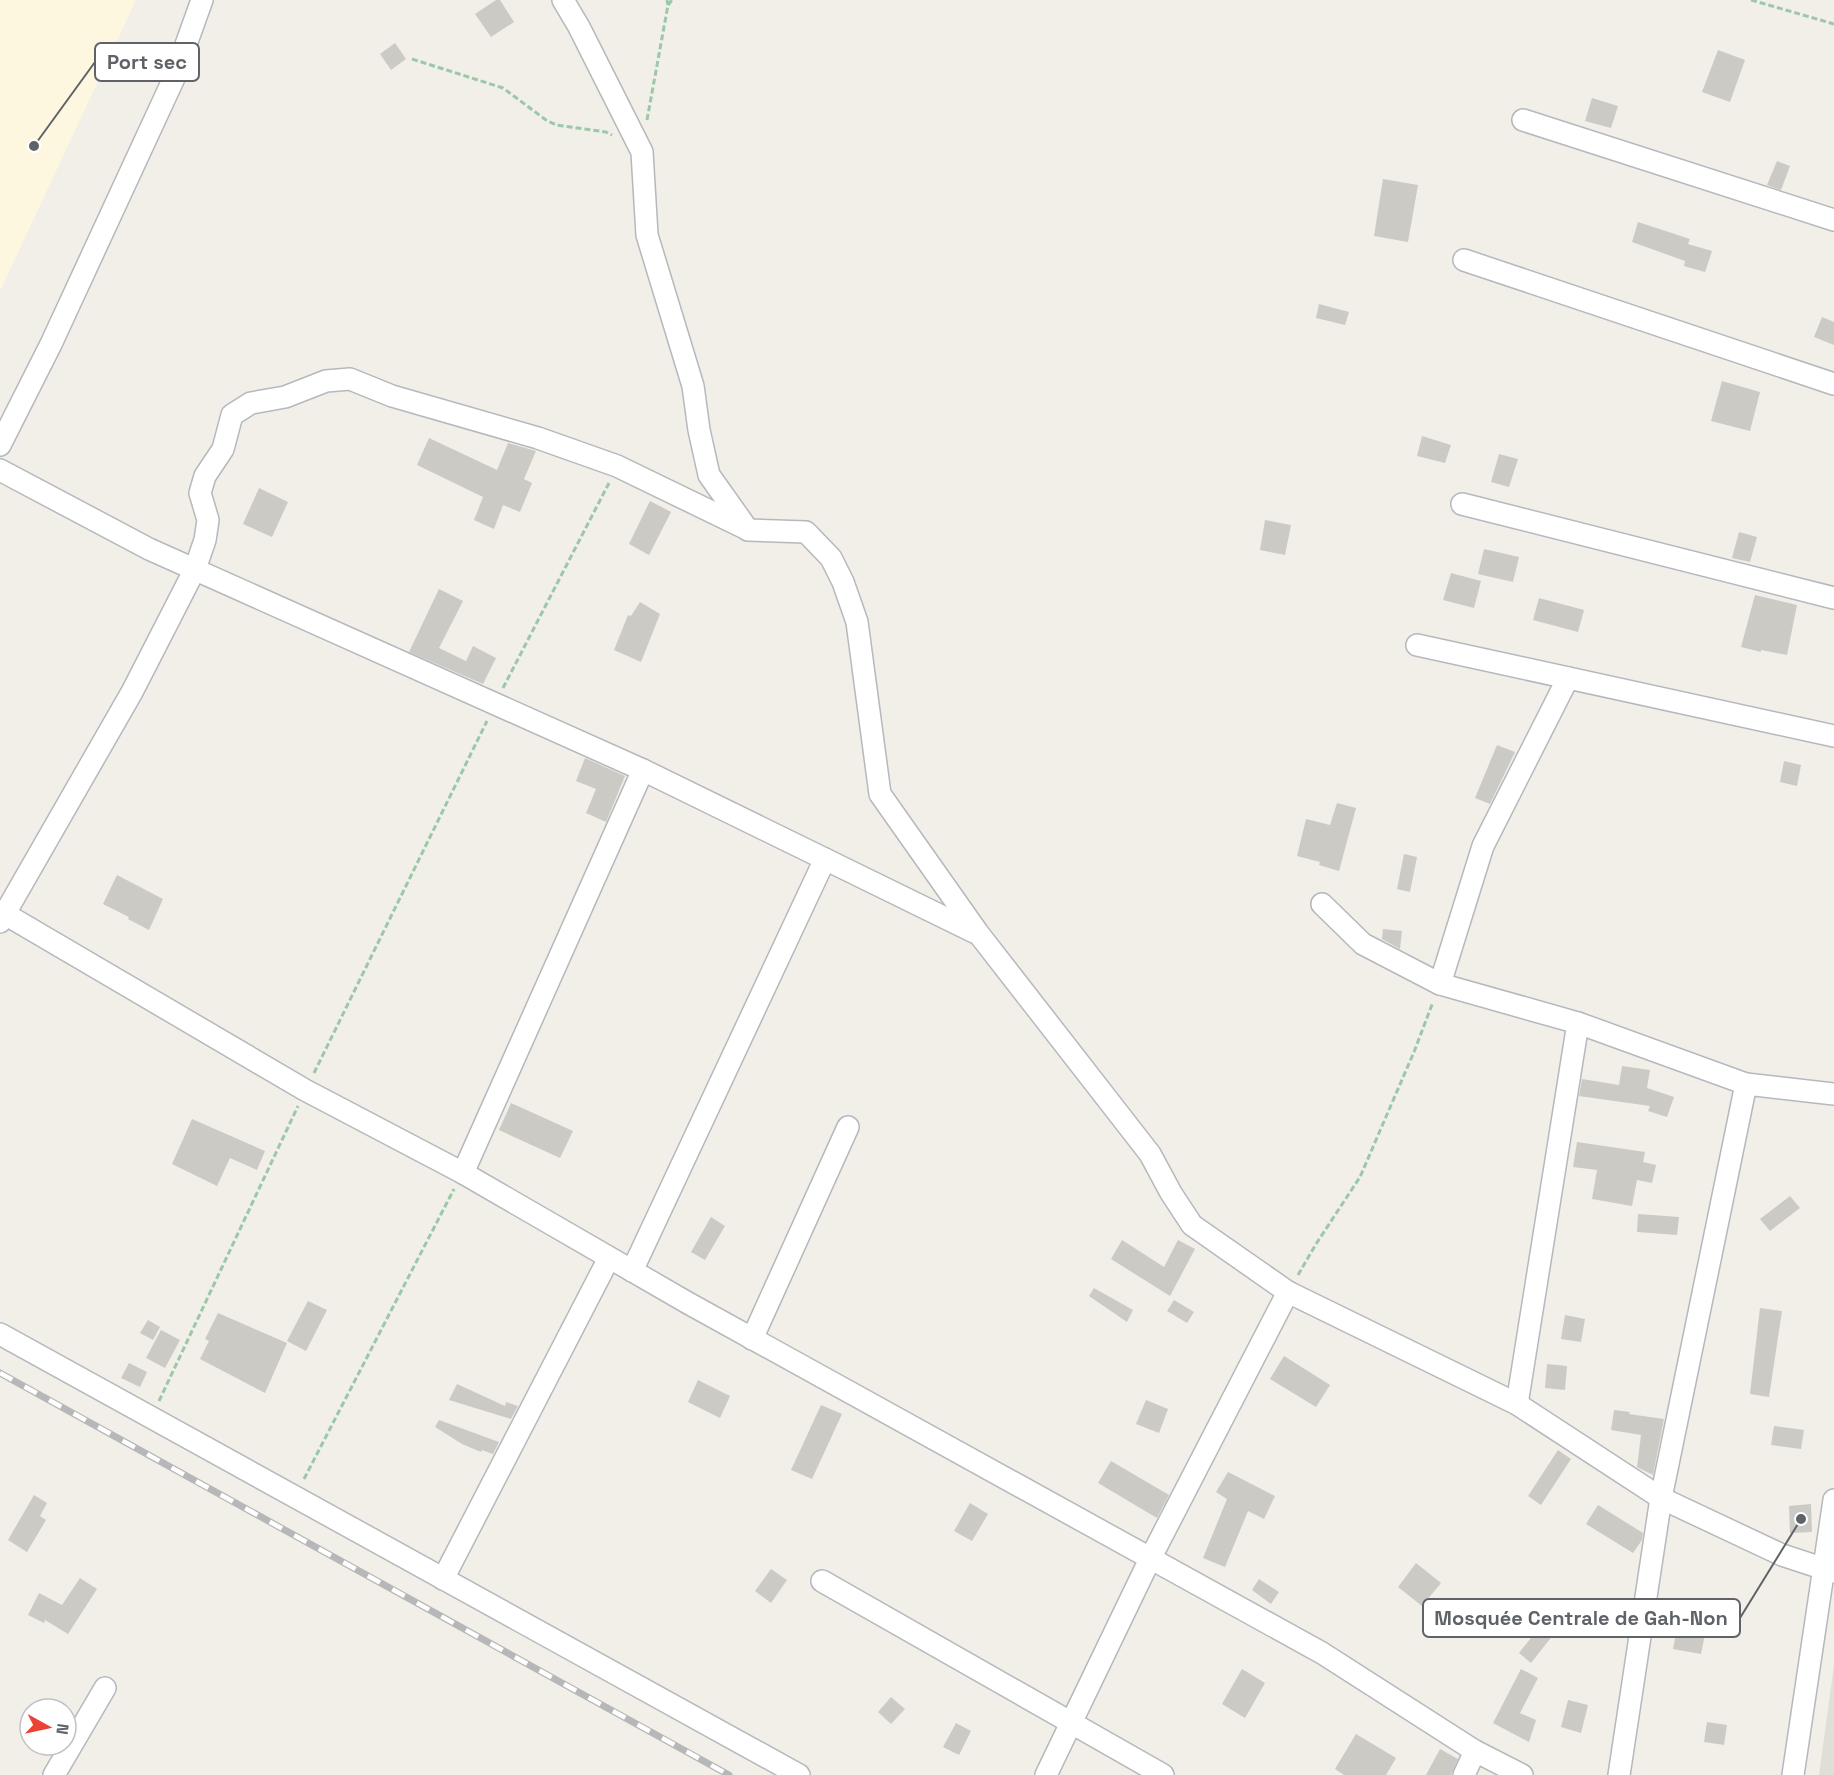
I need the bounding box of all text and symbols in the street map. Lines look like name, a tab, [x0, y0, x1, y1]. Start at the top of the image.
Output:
callout: Port sec	[95, 43, 199, 81]
text: Port sec	[107, 49, 187, 75]
callout: Mosquée Centrale de Gah-Non	[1423, 1599, 1740, 1637]
text: Mosquée Centrale de Gah-Non	[1434, 1605, 1728, 1631]
north arrow	[18, 1697, 78, 1757]
text: N	[51, 1722, 74, 1736]

